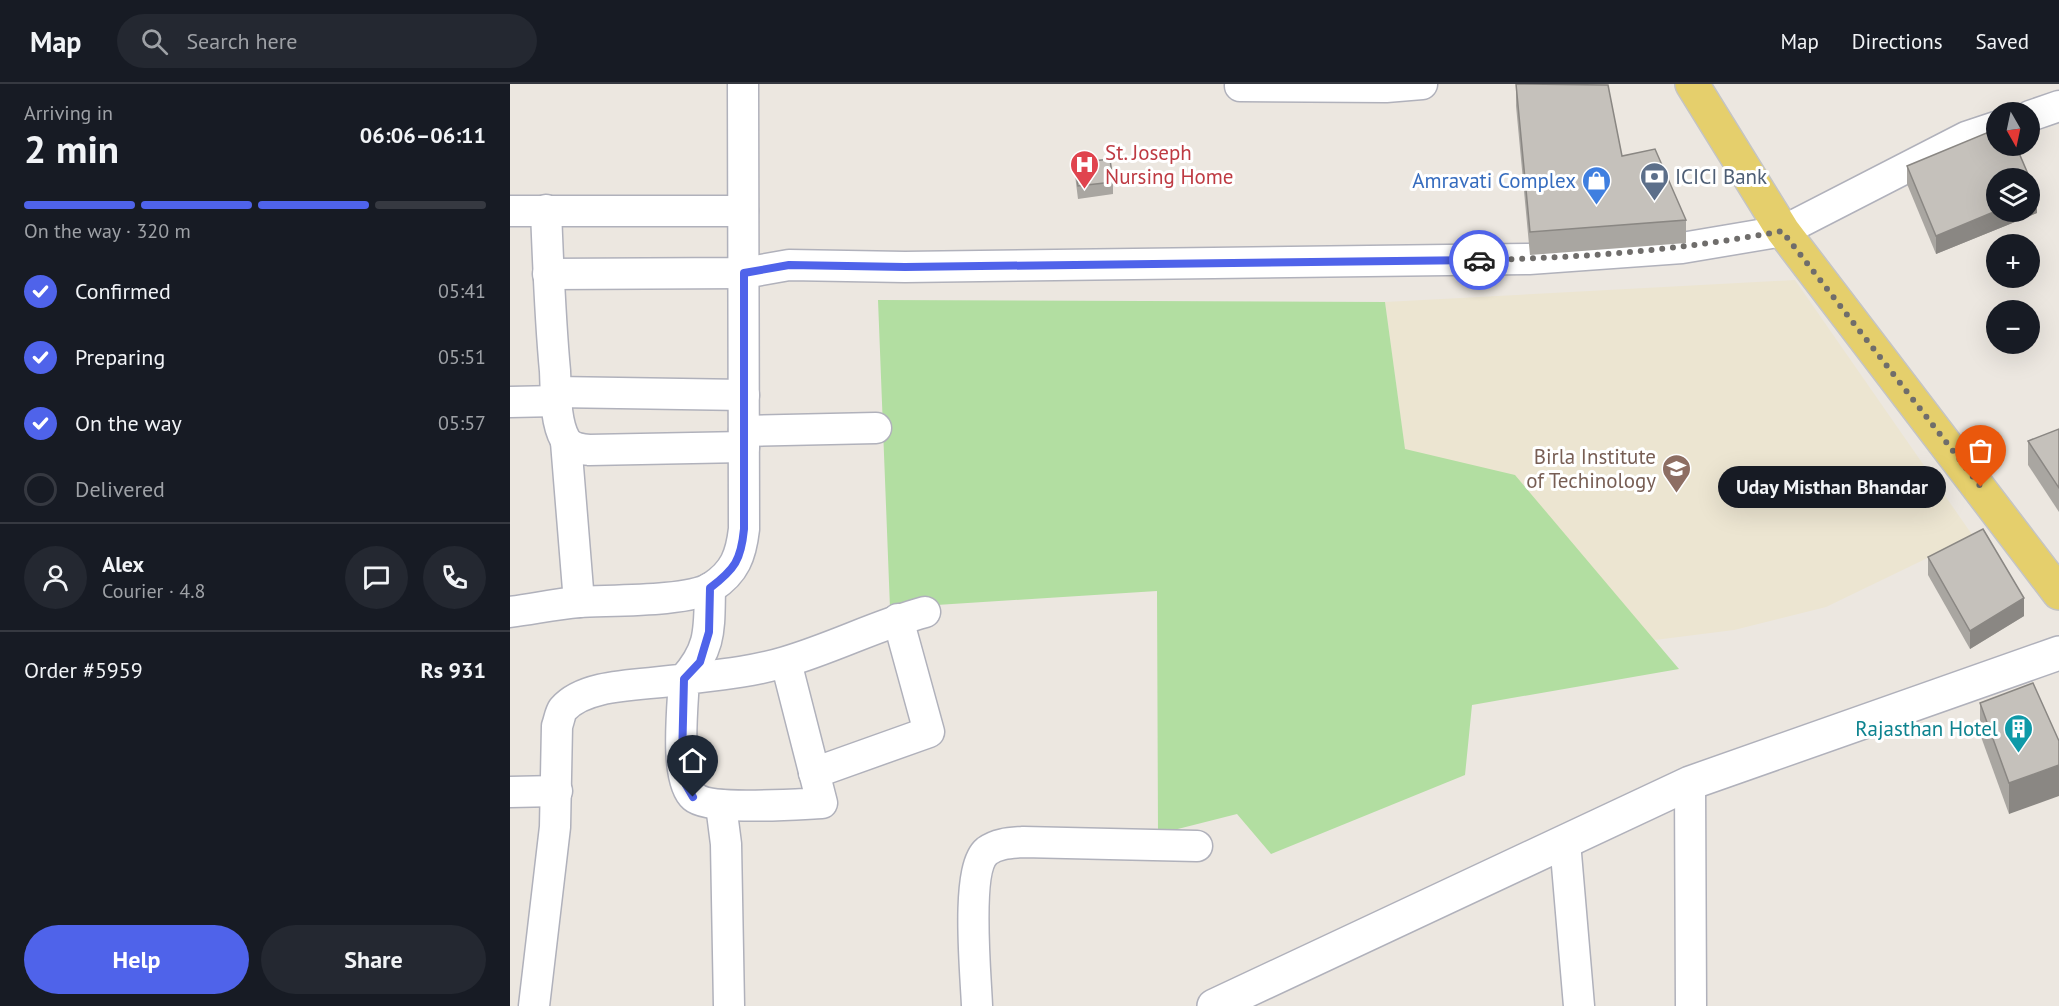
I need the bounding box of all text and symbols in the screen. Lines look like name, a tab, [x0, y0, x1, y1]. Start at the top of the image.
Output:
search box	[117, 14, 537, 68]
text: Map	[30, 23, 81, 60]
icon: search	[138, 25, 171, 58]
text: Search here	[186, 27, 297, 55]
text: Map	[1780, 28, 1819, 55]
text: Directions	[1852, 28, 1943, 55]
text: Saved	[1976, 28, 2029, 55]
text: Arriving in	[24, 100, 113, 126]
north arrow	[1986, 102, 2040, 156]
map controls	[1986, 102, 2040, 354]
text: 06:06–06:11	[360, 121, 486, 149]
text: 2 min	[24, 123, 119, 174]
place label: St. Joseph Nursing Home	[1105, 139, 1234, 190]
hospital icon: St. Joseph Nursing Home	[1068, 148, 1100, 190]
bank icon: ICICI Bank	[1638, 160, 1670, 202]
place label: ICICI Bank	[1675, 163, 1767, 190]
shop icon: Amravati Complex	[1581, 164, 1613, 206]
place label: Amravati Complex	[1412, 167, 1576, 194]
button: layers	[1986, 168, 2040, 222]
text: On the way · 320 m	[24, 218, 191, 244]
courier	[1449, 230, 1509, 290]
button: +	[1986, 234, 2040, 288]
icon: car	[1463, 244, 1496, 277]
icon: check	[24, 275, 57, 308]
text: Confirmed	[75, 277, 171, 305]
text: 05:41	[438, 278, 486, 304]
button: −	[1986, 300, 2040, 354]
icon: check	[24, 341, 57, 374]
text: Preparing	[75, 343, 165, 371]
text: 05:51	[438, 344, 486, 370]
icon: check	[24, 407, 57, 440]
text: On the way	[75, 409, 182, 437]
text: 05:57	[438, 410, 486, 436]
pin	[1955, 425, 2006, 487]
icon: bag	[1964, 434, 1997, 467]
place label: Birla Institute of Techinology	[1526, 443, 1656, 494]
school or university icon: Birla Institute of Techinology	[1661, 452, 1693, 494]
callout: Uday Misthan Bhandar	[1717, 466, 1945, 508]
text: Uday Misthan Bhandar	[1736, 474, 1928, 500]
text: Delivered	[75, 475, 165, 503]
button: person	[24, 546, 87, 609]
button: chat	[345, 546, 408, 609]
button: phone	[423, 546, 486, 609]
text: Alex	[102, 550, 144, 578]
text: Courier · 4.8	[102, 578, 205, 604]
text: Order #5959	[24, 656, 143, 684]
text: Rs 931	[420, 656, 486, 684]
building icon: Rajasthan Hotel	[2003, 712, 2035, 754]
place label: Rajasthan Hotel	[1855, 715, 1998, 742]
pin	[667, 735, 718, 797]
icon: home	[676, 744, 709, 777]
button: Help	[24, 925, 249, 994]
button: Share	[261, 925, 486, 994]

